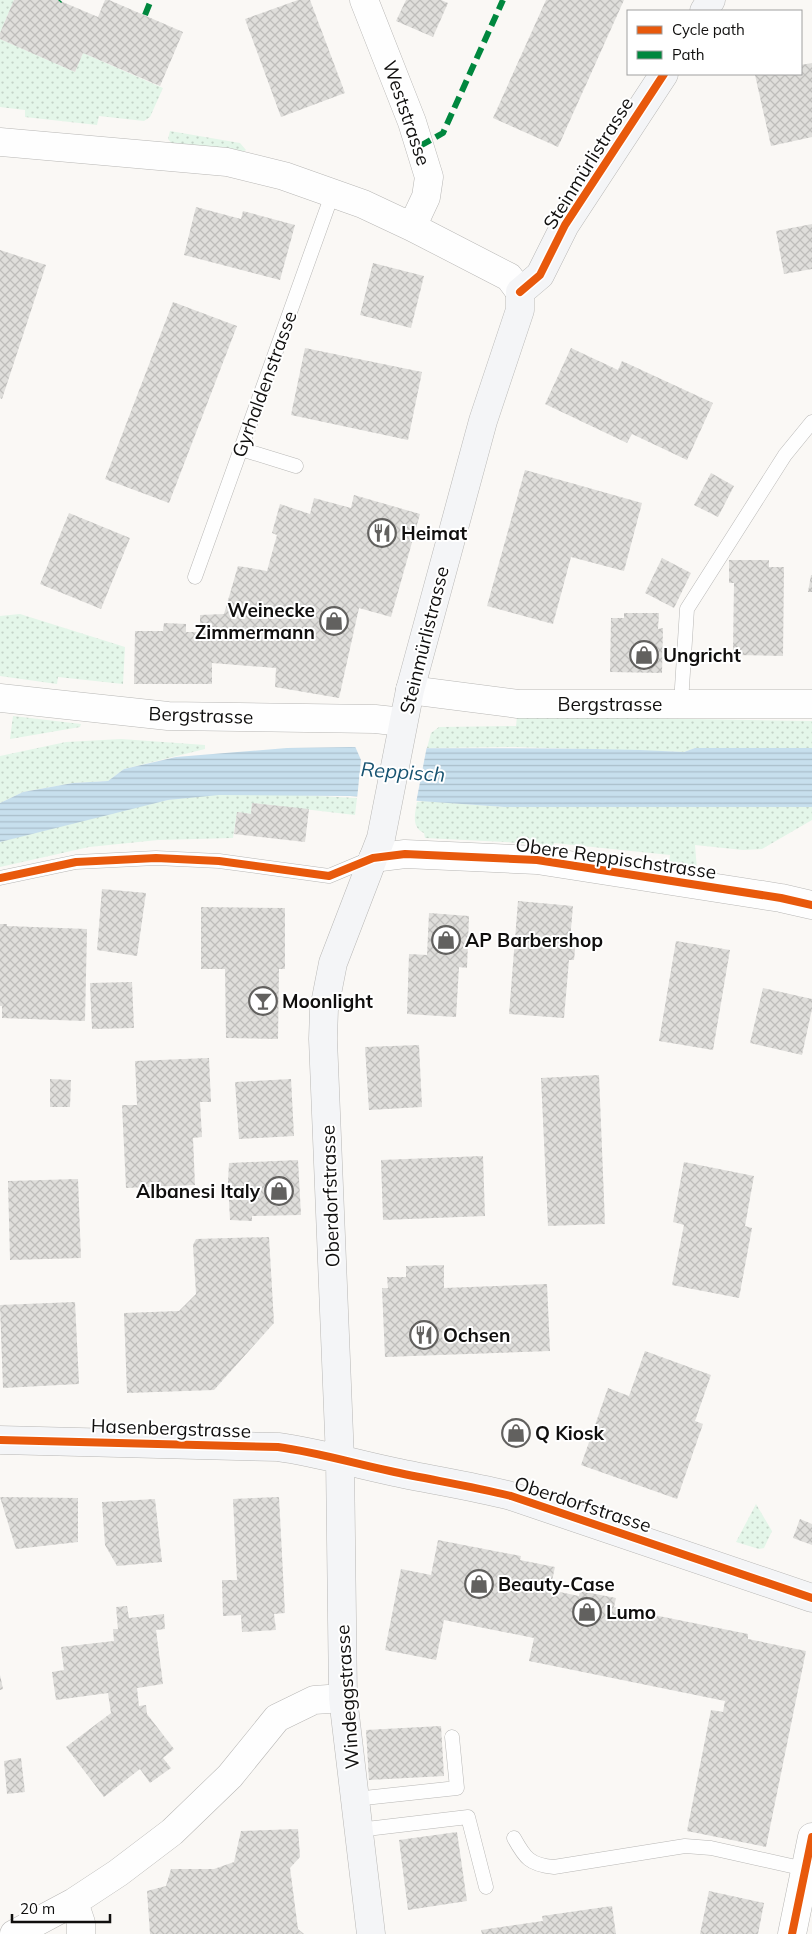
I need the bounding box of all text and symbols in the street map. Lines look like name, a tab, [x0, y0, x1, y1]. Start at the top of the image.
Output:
legend	[627, 10, 802, 75]
text: Cycle path	[672, 20, 745, 39]
text: Path	[672, 45, 704, 64]
street label: Weststrasse	[378, 57, 436, 169]
street label: Steinmürlistrasse	[538, 92, 638, 234]
street label: Gyrhaldenstrasse	[226, 307, 302, 461]
restaurant icon: Heimat	[367, 518, 397, 548]
place label: Heimat	[401, 521, 467, 545]
street label: Steinmürlistrasse	[394, 564, 454, 716]
place label: Weinecke Zimmermann	[195, 598, 315, 644]
shop icon: Weinecke Zimmermann	[319, 606, 349, 636]
shop icon: Ungricht	[629, 640, 659, 670]
place label: Ungricht	[663, 643, 741, 667]
street label: Bergstrasse	[558, 692, 662, 716]
street label: Bergstrasse	[148, 701, 254, 729]
water label: Reppisch	[360, 756, 446, 787]
street label: Obere Reppischstrasse	[514, 832, 718, 884]
shop icon: AP Barbershop	[431, 925, 461, 955]
place label: AP Barbershop	[465, 928, 603, 952]
bar icon: Moonlight	[248, 986, 278, 1016]
place label: Moonlight	[282, 989, 373, 1013]
street label: Oberdorfstrasse	[316, 1124, 344, 1268]
shop icon: Albanesi Italy	[264, 1176, 294, 1206]
place label: Albanesi Italy	[136, 1179, 261, 1203]
restaurant icon: Ochsen	[409, 1320, 439, 1350]
place label: Ochsen	[443, 1323, 510, 1347]
street label: Hasenbergstrasse	[91, 1413, 251, 1443]
shop icon: Q Kiosk	[501, 1418, 531, 1448]
place label: Q Kiosk	[535, 1421, 605, 1445]
street label: Oberdorfstrasse	[512, 1471, 654, 1537]
shop icon: Beauty-Case	[464, 1569, 494, 1599]
place label: Beauty-Case	[498, 1572, 615, 1596]
shop icon: Lumo	[572, 1597, 602, 1627]
place label: Lumo	[606, 1600, 656, 1624]
street label: Windeggstrasse	[330, 1624, 364, 1770]
scale bar	[12, 1892, 110, 1924]
text: 20 m	[20, 1899, 55, 1918]

